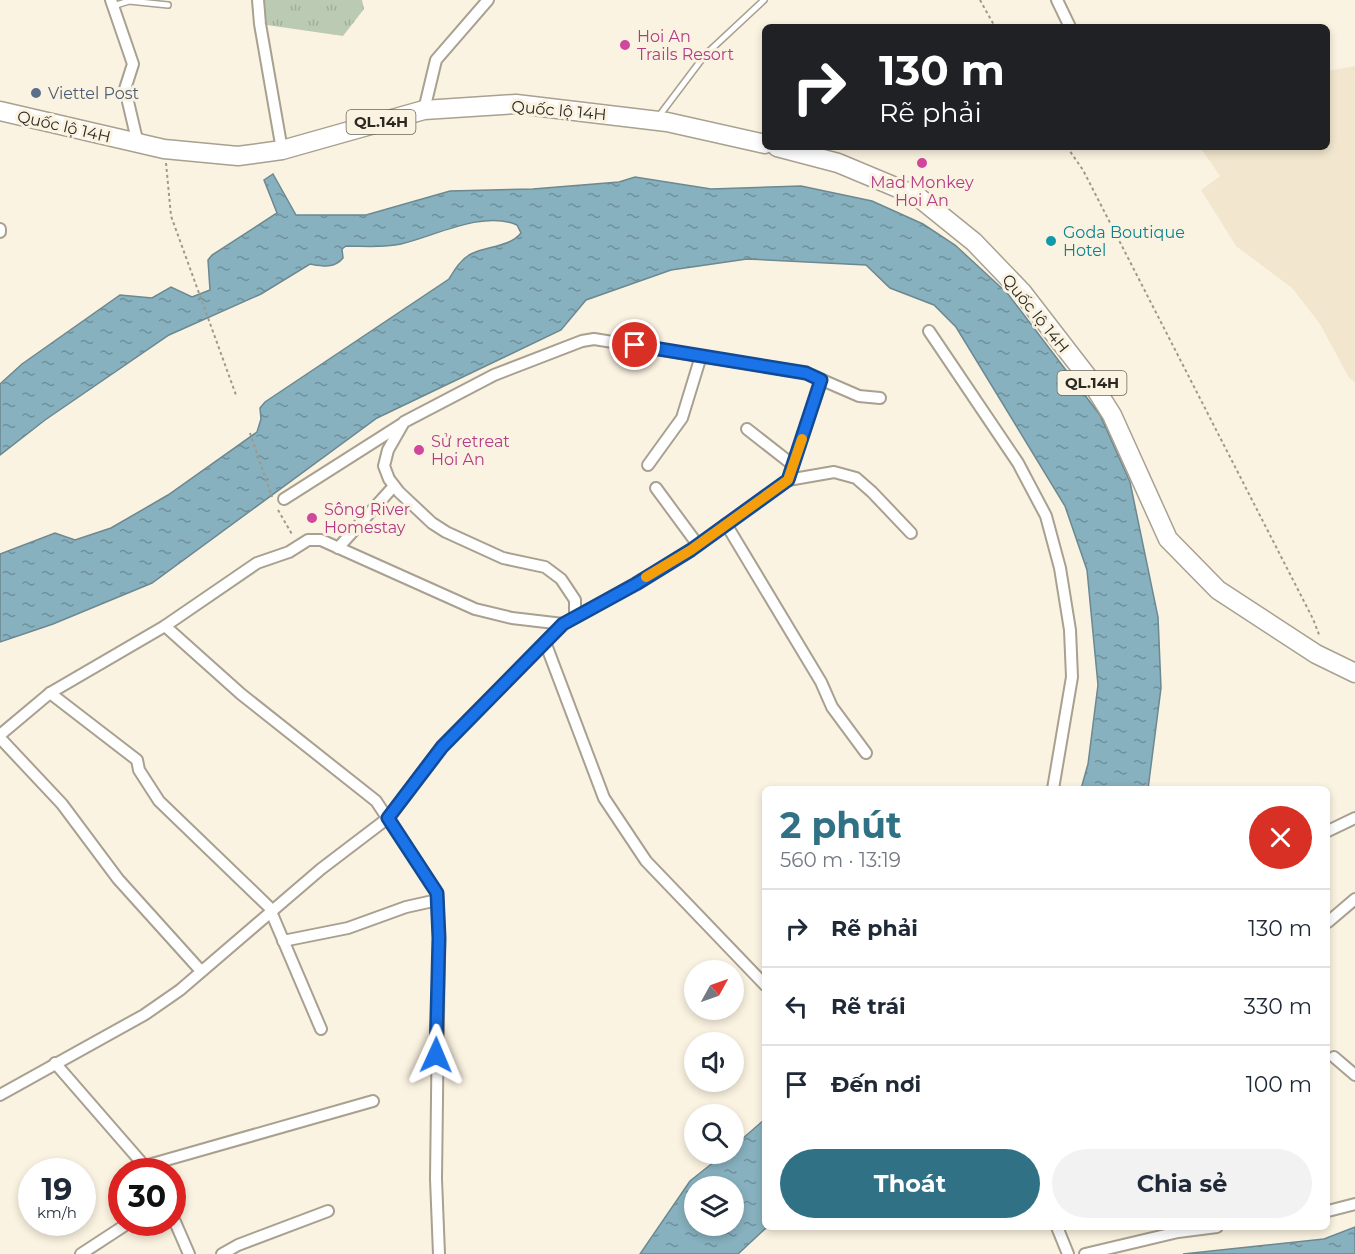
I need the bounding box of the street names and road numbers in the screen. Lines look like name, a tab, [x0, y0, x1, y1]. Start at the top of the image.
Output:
street label: Quốc lộ 14H	[511, 97, 607, 124]
street label: Quốc lộ 14H	[15, 107, 112, 146]
road number: QL.14H	[346, 110, 416, 134]
street label: Quốc lộ 14H	[998, 270, 1073, 356]
road number: QL.14H	[1058, 371, 1126, 395]

